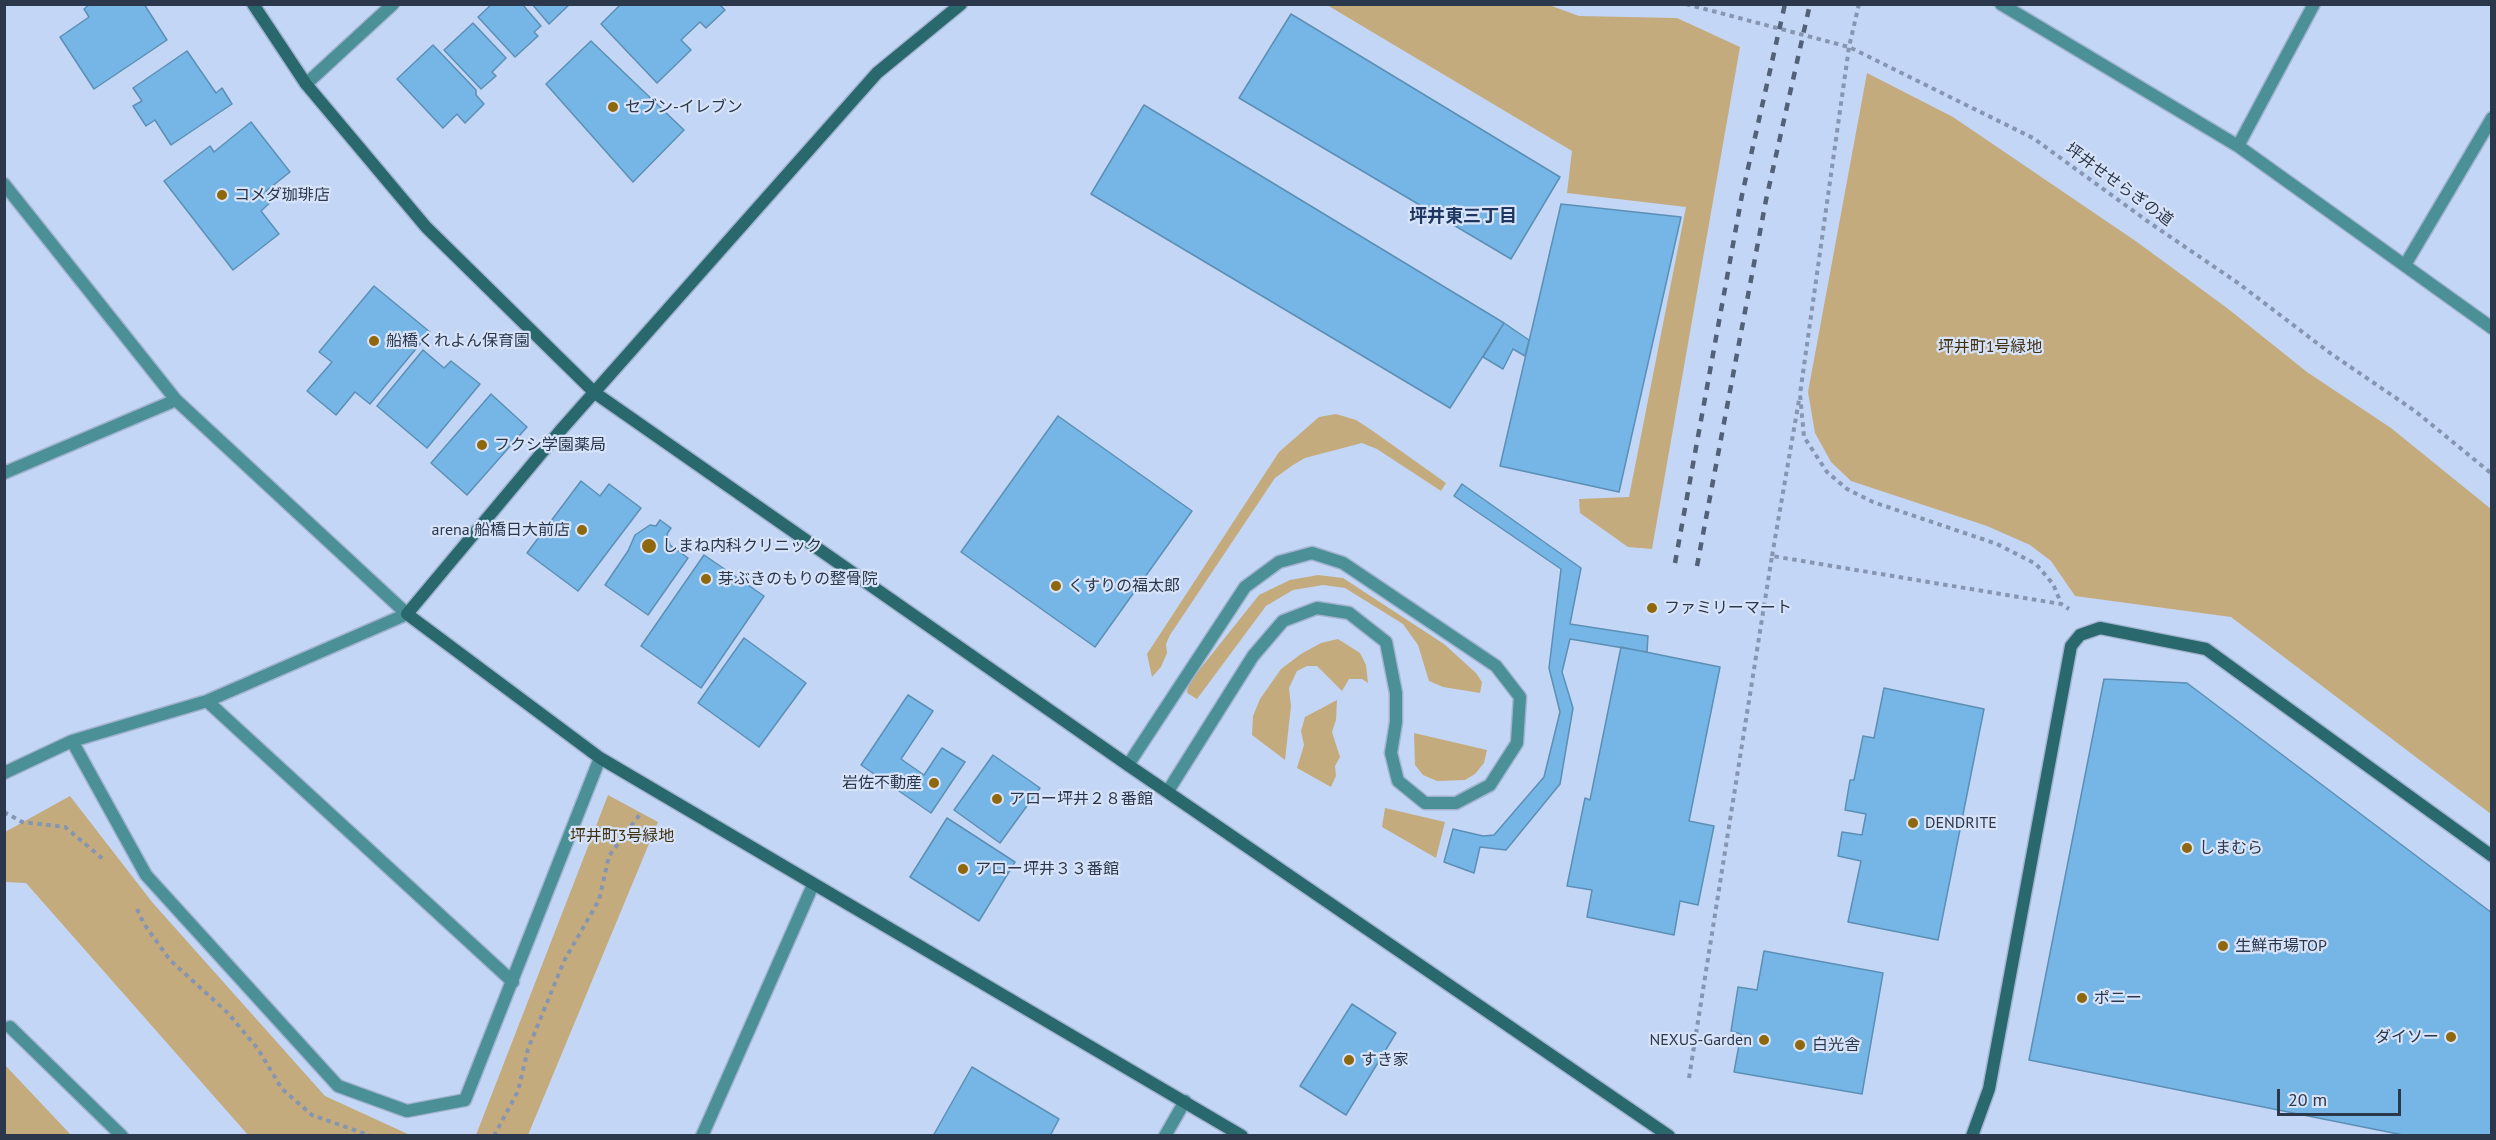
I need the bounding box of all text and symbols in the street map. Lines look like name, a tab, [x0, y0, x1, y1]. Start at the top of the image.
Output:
place label: セブン-イレブン	[625, 97, 743, 117]
marker: セブン-イレブン	[606, 100, 620, 114]
street label: 坪井せせらぎの道	[2062, 140, 2176, 230]
place label: コメダ珈琲店	[234, 185, 330, 205]
marker: コメダ珈琲店	[215, 188, 229, 202]
district label: 坪井東三丁目	[1409, 206, 1517, 228]
place label: 船橋くれよん保育園	[386, 331, 530, 351]
marker: 船橋くれよん保育園	[367, 334, 381, 348]
park label: 坪井町1号緑地	[1938, 337, 2042, 357]
place label: フクシ学園薬局	[494, 435, 606, 455]
marker: フクシ学園薬局	[475, 438, 489, 452]
place label: arena 船橋日大前店	[432, 520, 570, 540]
marker: arena 船橋日大前店	[575, 523, 589, 537]
place label: しまね内科クリニック	[662, 536, 822, 556]
marker: しまね内科クリニック	[640, 537, 658, 555]
place label: 芽ぶきのもりの整骨院	[718, 569, 878, 589]
marker: 芽ぶきのもりの整骨院	[699, 572, 713, 586]
place label: くすりの福太郎	[1068, 576, 1180, 596]
marker: くすりの福太郎	[1049, 579, 1063, 593]
place label: ファミリーマート	[1664, 598, 1792, 618]
marker: ファミリーマート	[1645, 601, 1659, 615]
place label: 岩佐不動産	[842, 773, 922, 793]
marker: 岩佐不動産	[927, 776, 941, 790]
place label: アロー坪井２８番館	[1009, 789, 1153, 809]
marker: アロー坪井２８番館	[990, 792, 1004, 806]
place label: DENDRITE	[1925, 813, 1997, 833]
marker: DENDRITE	[1906, 816, 1920, 830]
park label: 坪井町3号緑地	[570, 826, 674, 846]
place label: しまむら	[2199, 838, 2263, 858]
marker: しまむら	[2180, 841, 2194, 855]
place label: アロー坪井３３番館	[975, 859, 1119, 879]
marker: アロー坪井３３番館	[956, 862, 970, 876]
place label: 生鮮市場TOP	[2235, 936, 2327, 956]
marker: 生鮮市場TOP	[2216, 939, 2230, 953]
place label: ポニー	[2094, 988, 2142, 1008]
marker: ポニー	[2075, 991, 2089, 1005]
place label: ダイソー	[2375, 1027, 2439, 1047]
place label: NEXUS-Garden	[1649, 1030, 1752, 1050]
marker: ダイソー	[2444, 1030, 2458, 1044]
marker: NEXUS-Garden	[1757, 1033, 1771, 1047]
place label: 白光舎	[1812, 1035, 1860, 1055]
marker: 白光舎	[1793, 1038, 1807, 1052]
place label: すき家	[1361, 1050, 1409, 1070]
marker: すき家	[1342, 1053, 1356, 1067]
scale bar	[2280, 1077, 2404, 1115]
text: 20 m	[2288, 1088, 2327, 1111]

